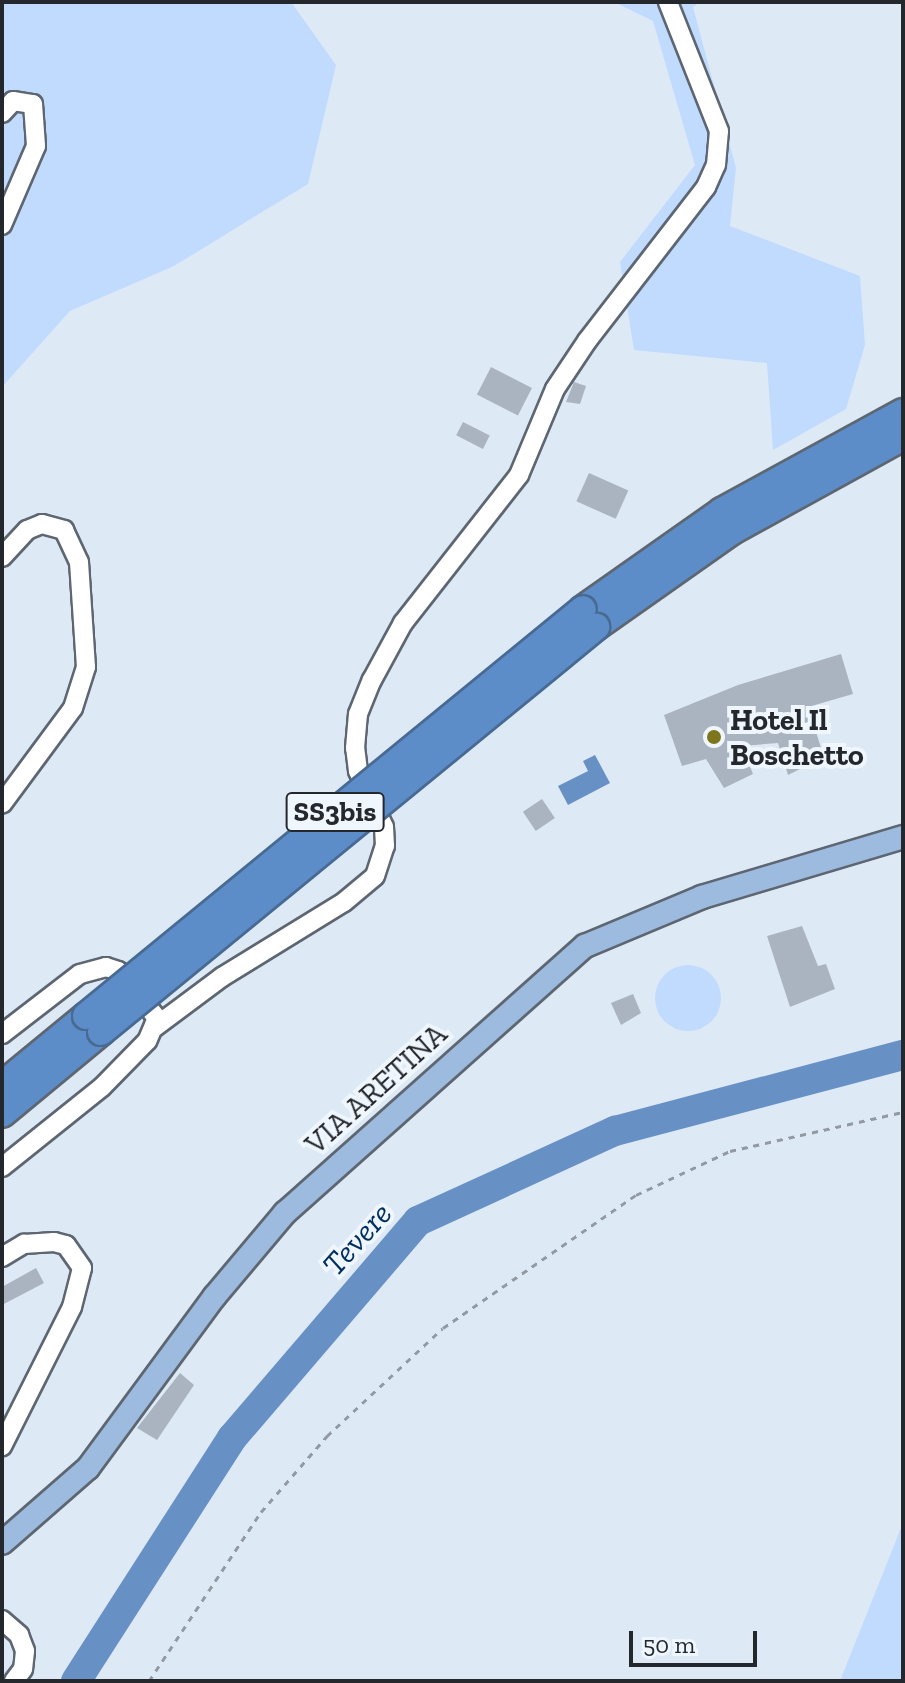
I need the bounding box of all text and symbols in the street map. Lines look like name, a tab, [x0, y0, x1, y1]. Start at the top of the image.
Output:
place label: Hotel Il Boschetto	[730, 702, 864, 772]
marker: Hotel Il Boschetto	[705, 728, 723, 746]
road number: SS3bis	[285, 788, 385, 836]
street label: VIA ARETINA	[297, 1015, 455, 1163]
water label: Tevere	[314, 1195, 400, 1283]
scale bar	[633, 1615, 761, 1665]
text: 50 m	[643, 1630, 695, 1659]

